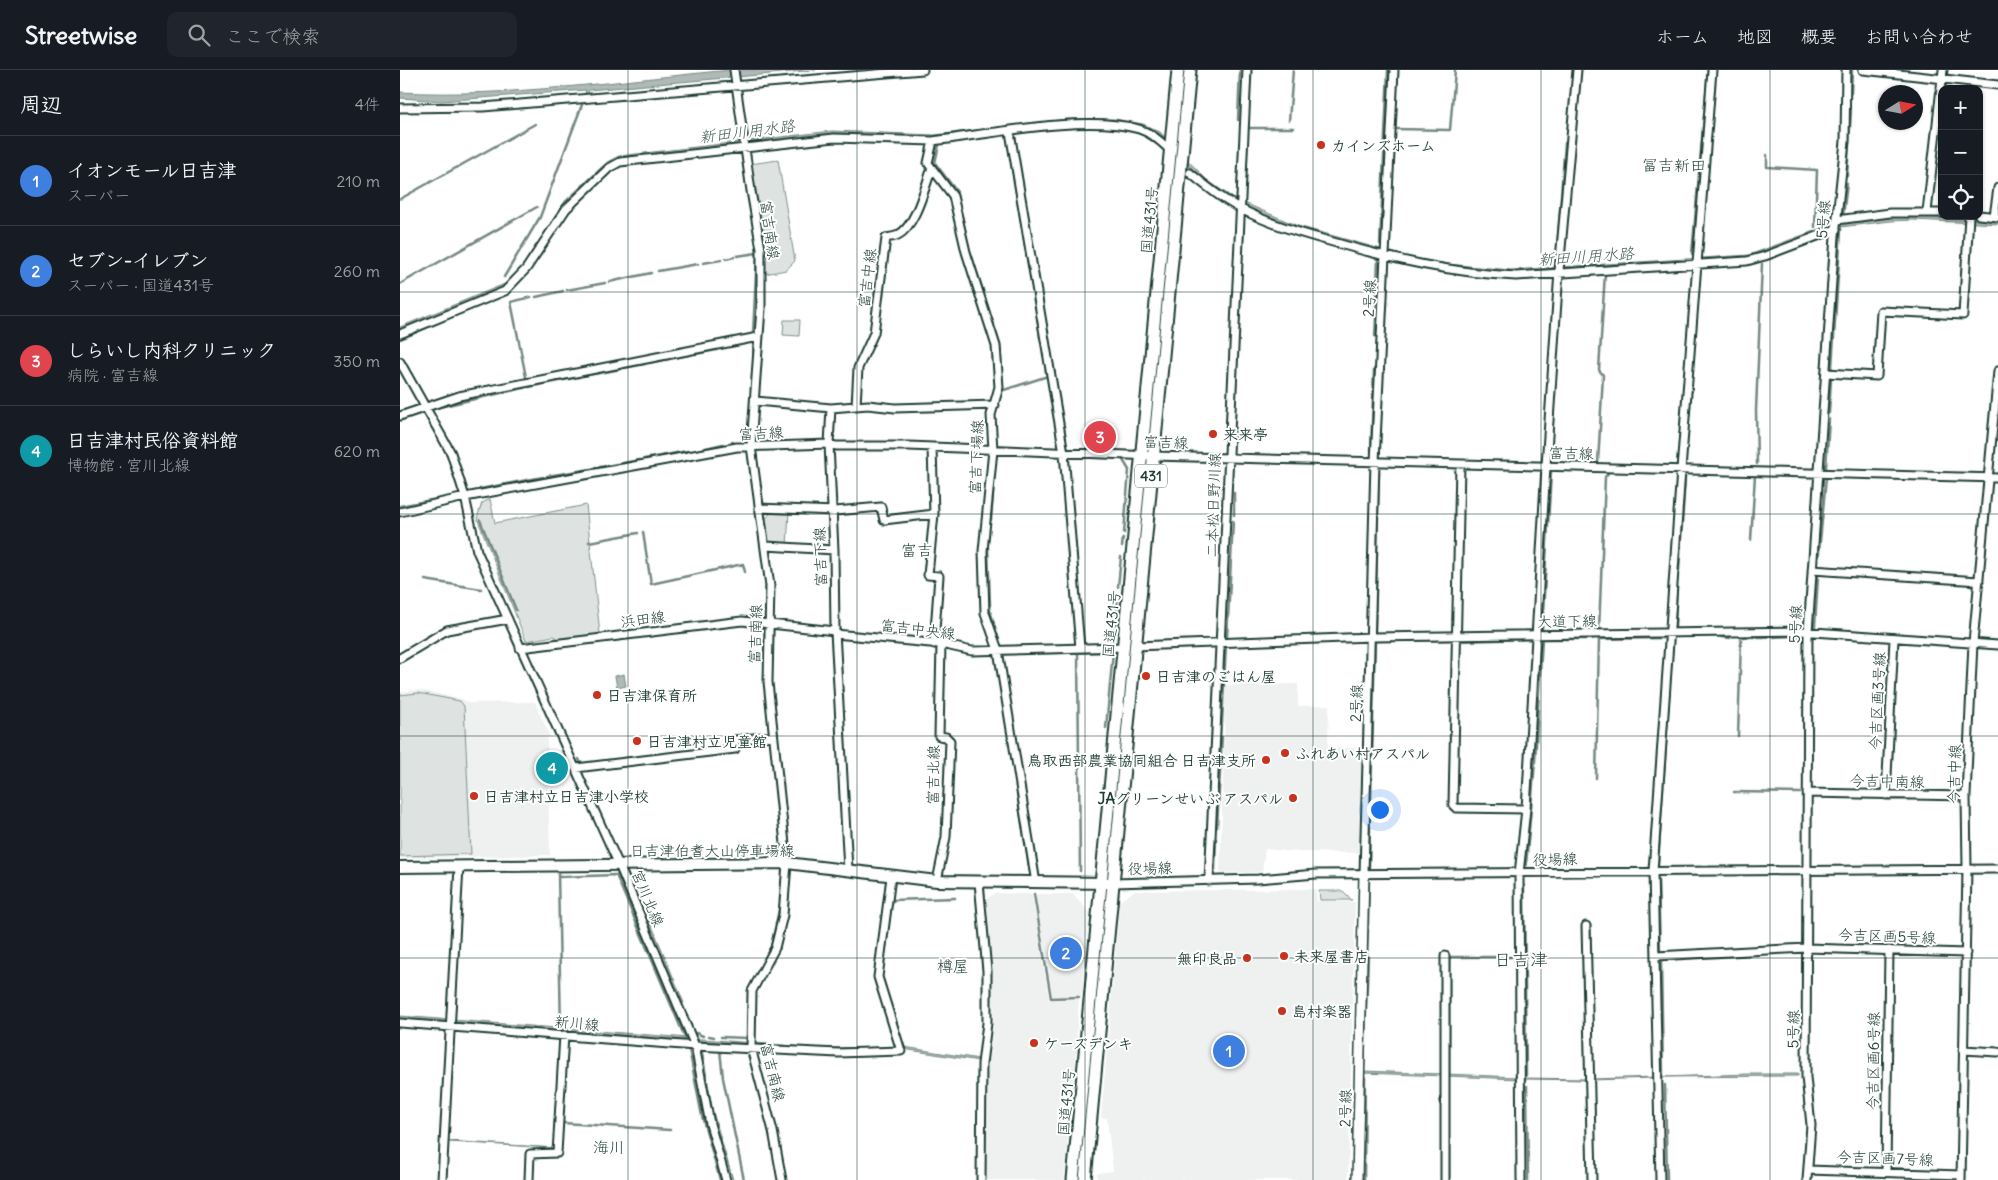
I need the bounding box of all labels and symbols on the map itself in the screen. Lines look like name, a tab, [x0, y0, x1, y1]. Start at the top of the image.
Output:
north arrow	[1878, 85, 1923, 130]
water label: 新田川用水路	[698, 115, 797, 147]
place label: カインズホーム	[1331, 136, 1435, 155]
marker: カインズホーム	[1315, 139, 1327, 151]
district label: 冨吉新田	[1642, 155, 1706, 175]
street label: 国道431号	[1137, 185, 1161, 255]
street label: 富吉南線	[756, 199, 784, 261]
street label: 5号線	[1812, 199, 1834, 239]
water label: 新田川用水路	[1537, 243, 1636, 269]
street label: 富吉中線	[854, 247, 880, 309]
street label: 2号線	[1359, 278, 1379, 318]
pin: 3	[1084, 418, 1116, 456]
street label: 富吉下場線	[965, 419, 987, 495]
street label: 富吉線	[738, 422, 784, 444]
place label: 来来亭	[1223, 425, 1268, 444]
marker: 来来亭	[1207, 428, 1219, 440]
street label: 富吉線	[1143, 432, 1189, 452]
street label: 富吉線	[1548, 443, 1594, 463]
street label: 二本松日野川線	[1202, 452, 1224, 558]
road number: 431	[1135, 464, 1167, 488]
street label: 富吉下線	[809, 527, 831, 587]
district label: 富吉	[901, 540, 933, 560]
street label: 国道431号	[1098, 589, 1124, 659]
street label: 富吉南線	[744, 604, 766, 664]
street label: 5号線	[1785, 604, 1805, 644]
street label: 浜田線	[620, 607, 666, 631]
street label: 大道下線	[1537, 611, 1597, 631]
street label: 富吉中央線	[880, 615, 956, 643]
street label: 今吉区画3号線	[1865, 651, 1889, 751]
place label: 日吉津のごはん屋	[1156, 667, 1276, 686]
marker: 日吉津のごはん屋	[1140, 670, 1152, 682]
street label: 2号線	[1346, 684, 1366, 722]
place label: 日吉津保育所	[607, 686, 697, 705]
marker: 日吉津保育所	[591, 689, 603, 701]
place label: 日吉津村立児童館	[647, 732, 767, 751]
marker: 日吉津村立児童館	[631, 735, 643, 747]
place label: ふれあい村アスパル	[1295, 744, 1430, 763]
street label: 今吉中線	[1943, 744, 1965, 804]
street label: 富吉北線	[923, 745, 943, 805]
marker: ふれあい村アスパル	[1279, 747, 1291, 759]
pin: 4	[536, 749, 568, 787]
place label: 鳥取西部農業協同組合 日吉津支所	[1027, 751, 1256, 770]
marker: 鳥取西部農業協同組合 日吉津支所	[1260, 754, 1272, 766]
street label: 今吉中南線	[1849, 771, 1925, 791]
place label: 日吉津村立日吉津小学校	[484, 787, 649, 806]
place label: JAグリーンせいぶ アスパル	[1098, 789, 1283, 808]
marker: 日吉津村立日吉津小学校	[468, 790, 480, 802]
marker: JAグリーンせいぶ アスパル	[1287, 792, 1299, 804]
your location	[1367, 797, 1393, 823]
street label: 日吉津伯耆大山停車場線	[629, 841, 795, 860]
street label: 役場線	[1532, 849, 1578, 869]
street label: 役場線	[1127, 858, 1173, 878]
street label: 宮川北線	[628, 867, 668, 929]
street label: 今吉区画5号線	[1837, 925, 1937, 947]
pin: 2	[1050, 934, 1082, 972]
place label: 未来屋書店	[1294, 947, 1369, 966]
district label: 日吉津	[1494, 948, 1548, 971]
place label: 無印良品	[1177, 949, 1237, 968]
marker: 未来屋書店	[1278, 950, 1290, 962]
marker: 無印良品	[1241, 952, 1253, 964]
district label: 樽屋	[937, 956, 969, 976]
place label: 島村楽器	[1292, 1002, 1352, 1021]
marker: 島村楽器	[1276, 1005, 1288, 1017]
street label: 5号線	[1783, 1010, 1803, 1048]
street label: 新川線	[554, 1012, 600, 1034]
street label: 今吉区画6号線	[1863, 1012, 1883, 1110]
pin: 1	[1213, 1032, 1245, 1070]
place label: ケーズデンキ	[1044, 1034, 1133, 1053]
marker: ケーズデンキ	[1028, 1037, 1040, 1049]
street label: 富吉南線	[757, 1041, 789, 1103]
street label: 国道431号	[1054, 1067, 1078, 1137]
street label: 2号線	[1335, 1089, 1355, 1127]
district label: 海川	[593, 1137, 625, 1157]
street label: 今吉区画7号線	[1836, 1147, 1934, 1169]

